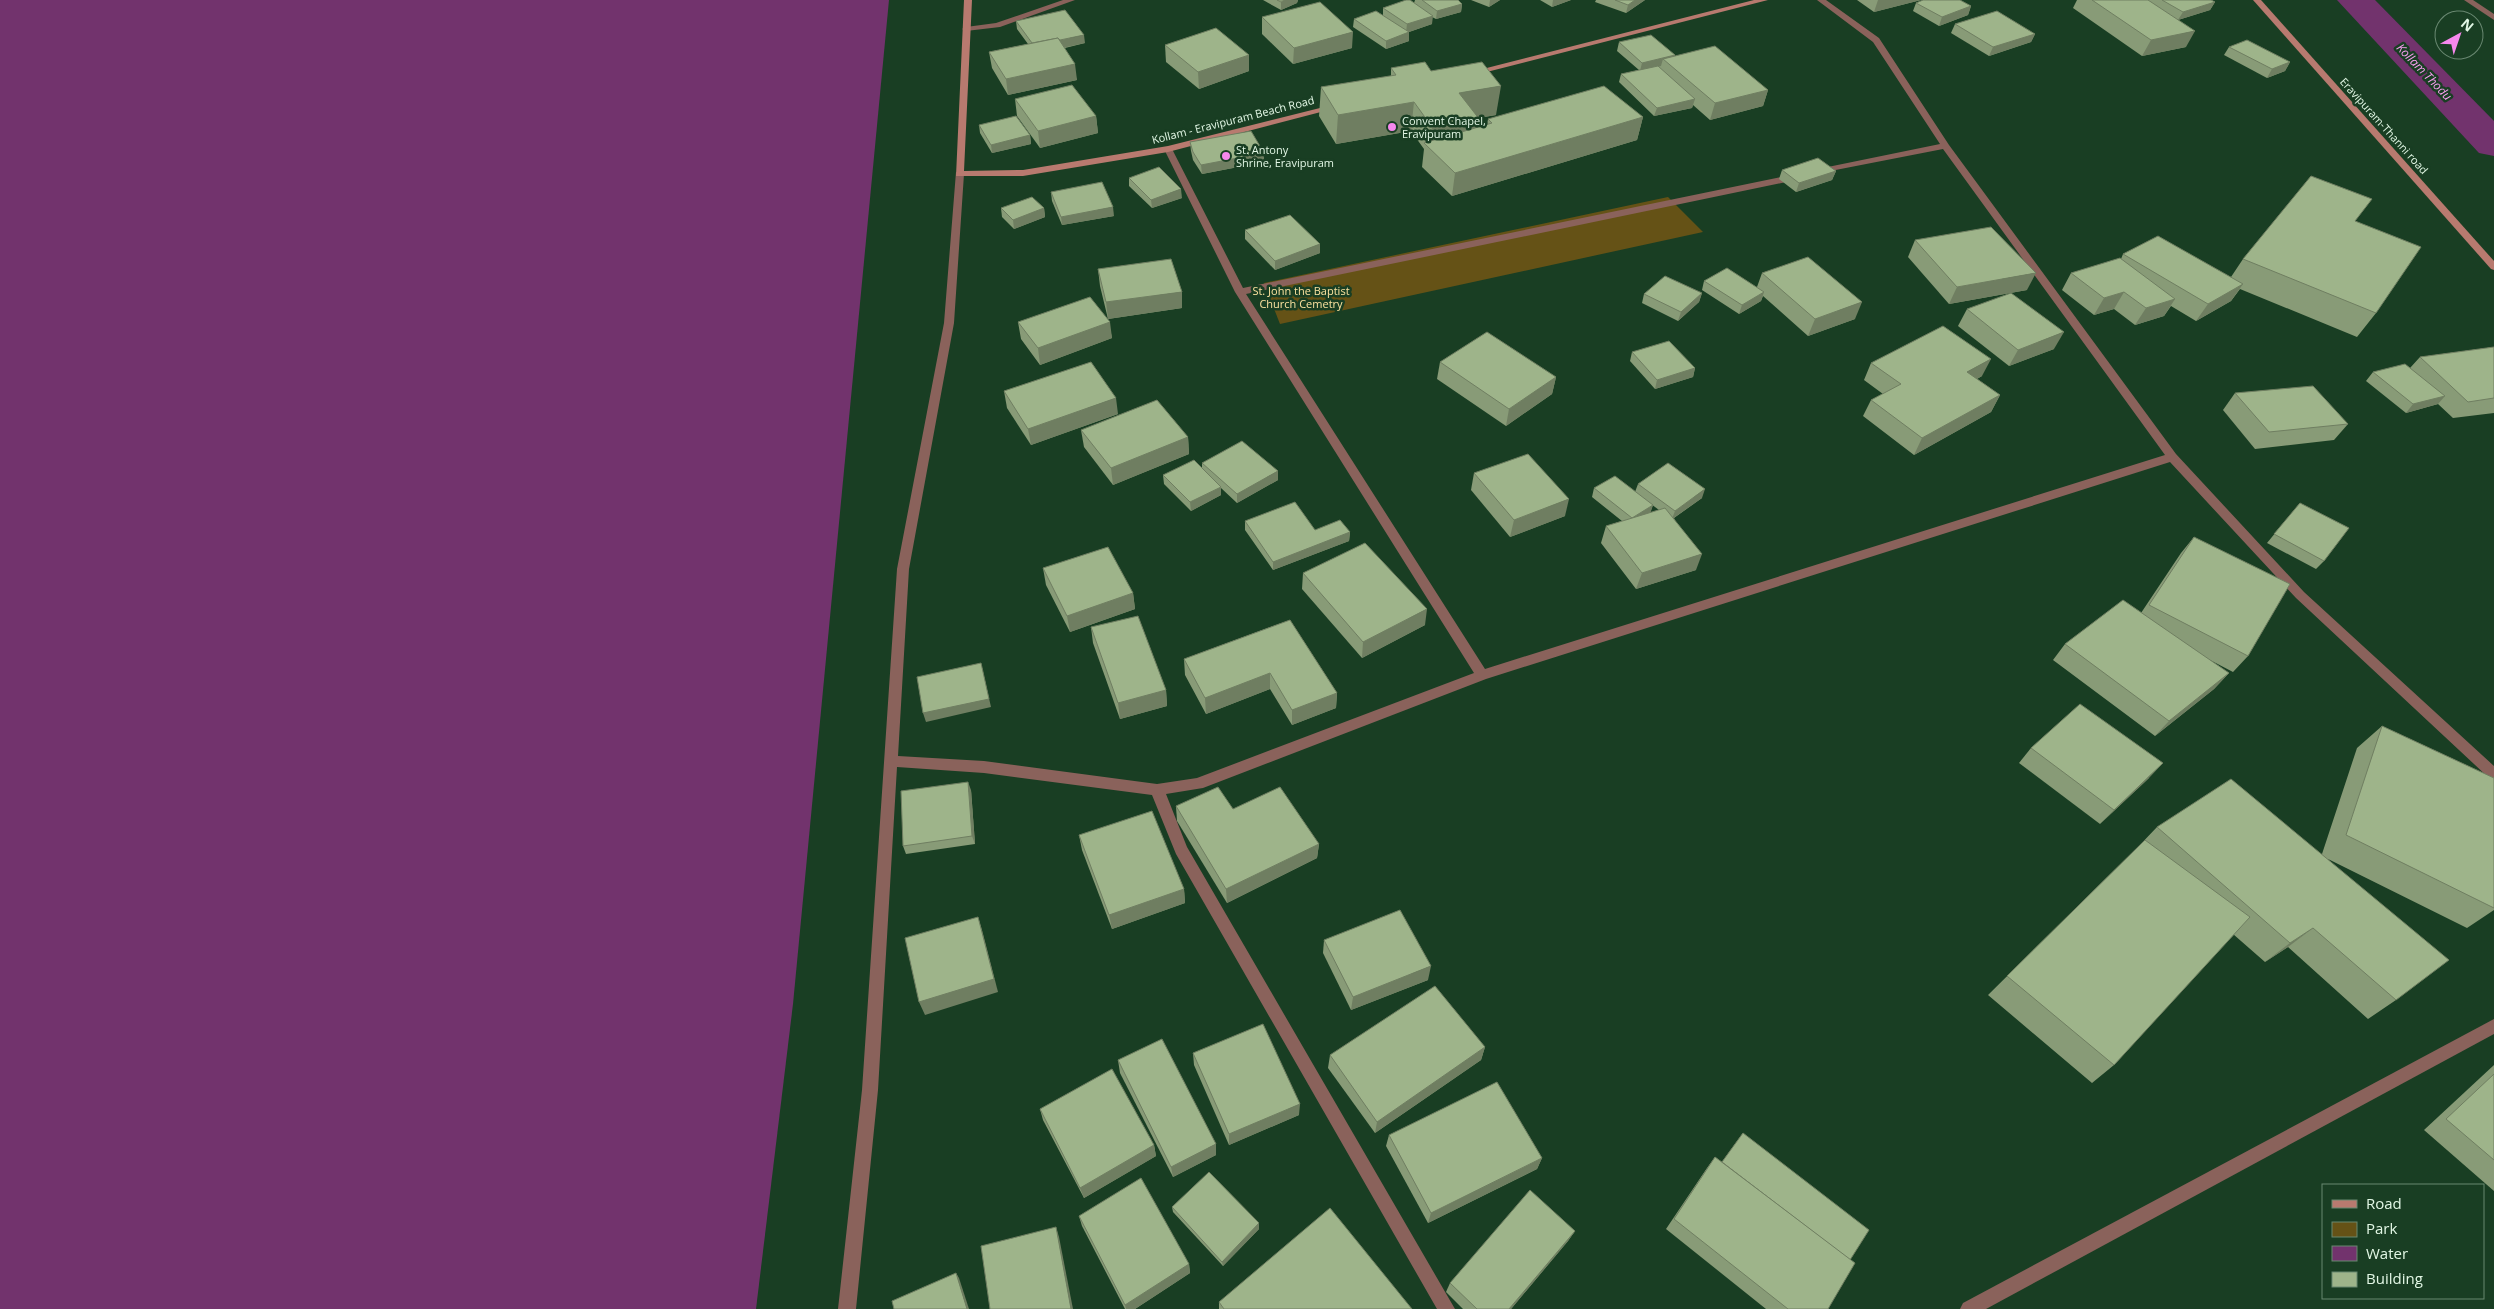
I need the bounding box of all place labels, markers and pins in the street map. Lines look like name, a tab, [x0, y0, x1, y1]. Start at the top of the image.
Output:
place label: Convent Chapel, Eravipuram	[1402, 113, 1486, 141]
marker: Convent Chapel, Eravipuram	[1386, 121, 1398, 133]
place label: St. Antony Shrine, Eravipuram	[1236, 142, 1334, 170]
marker: St. Antony Shrine, Eravipuram	[1220, 150, 1232, 162]

